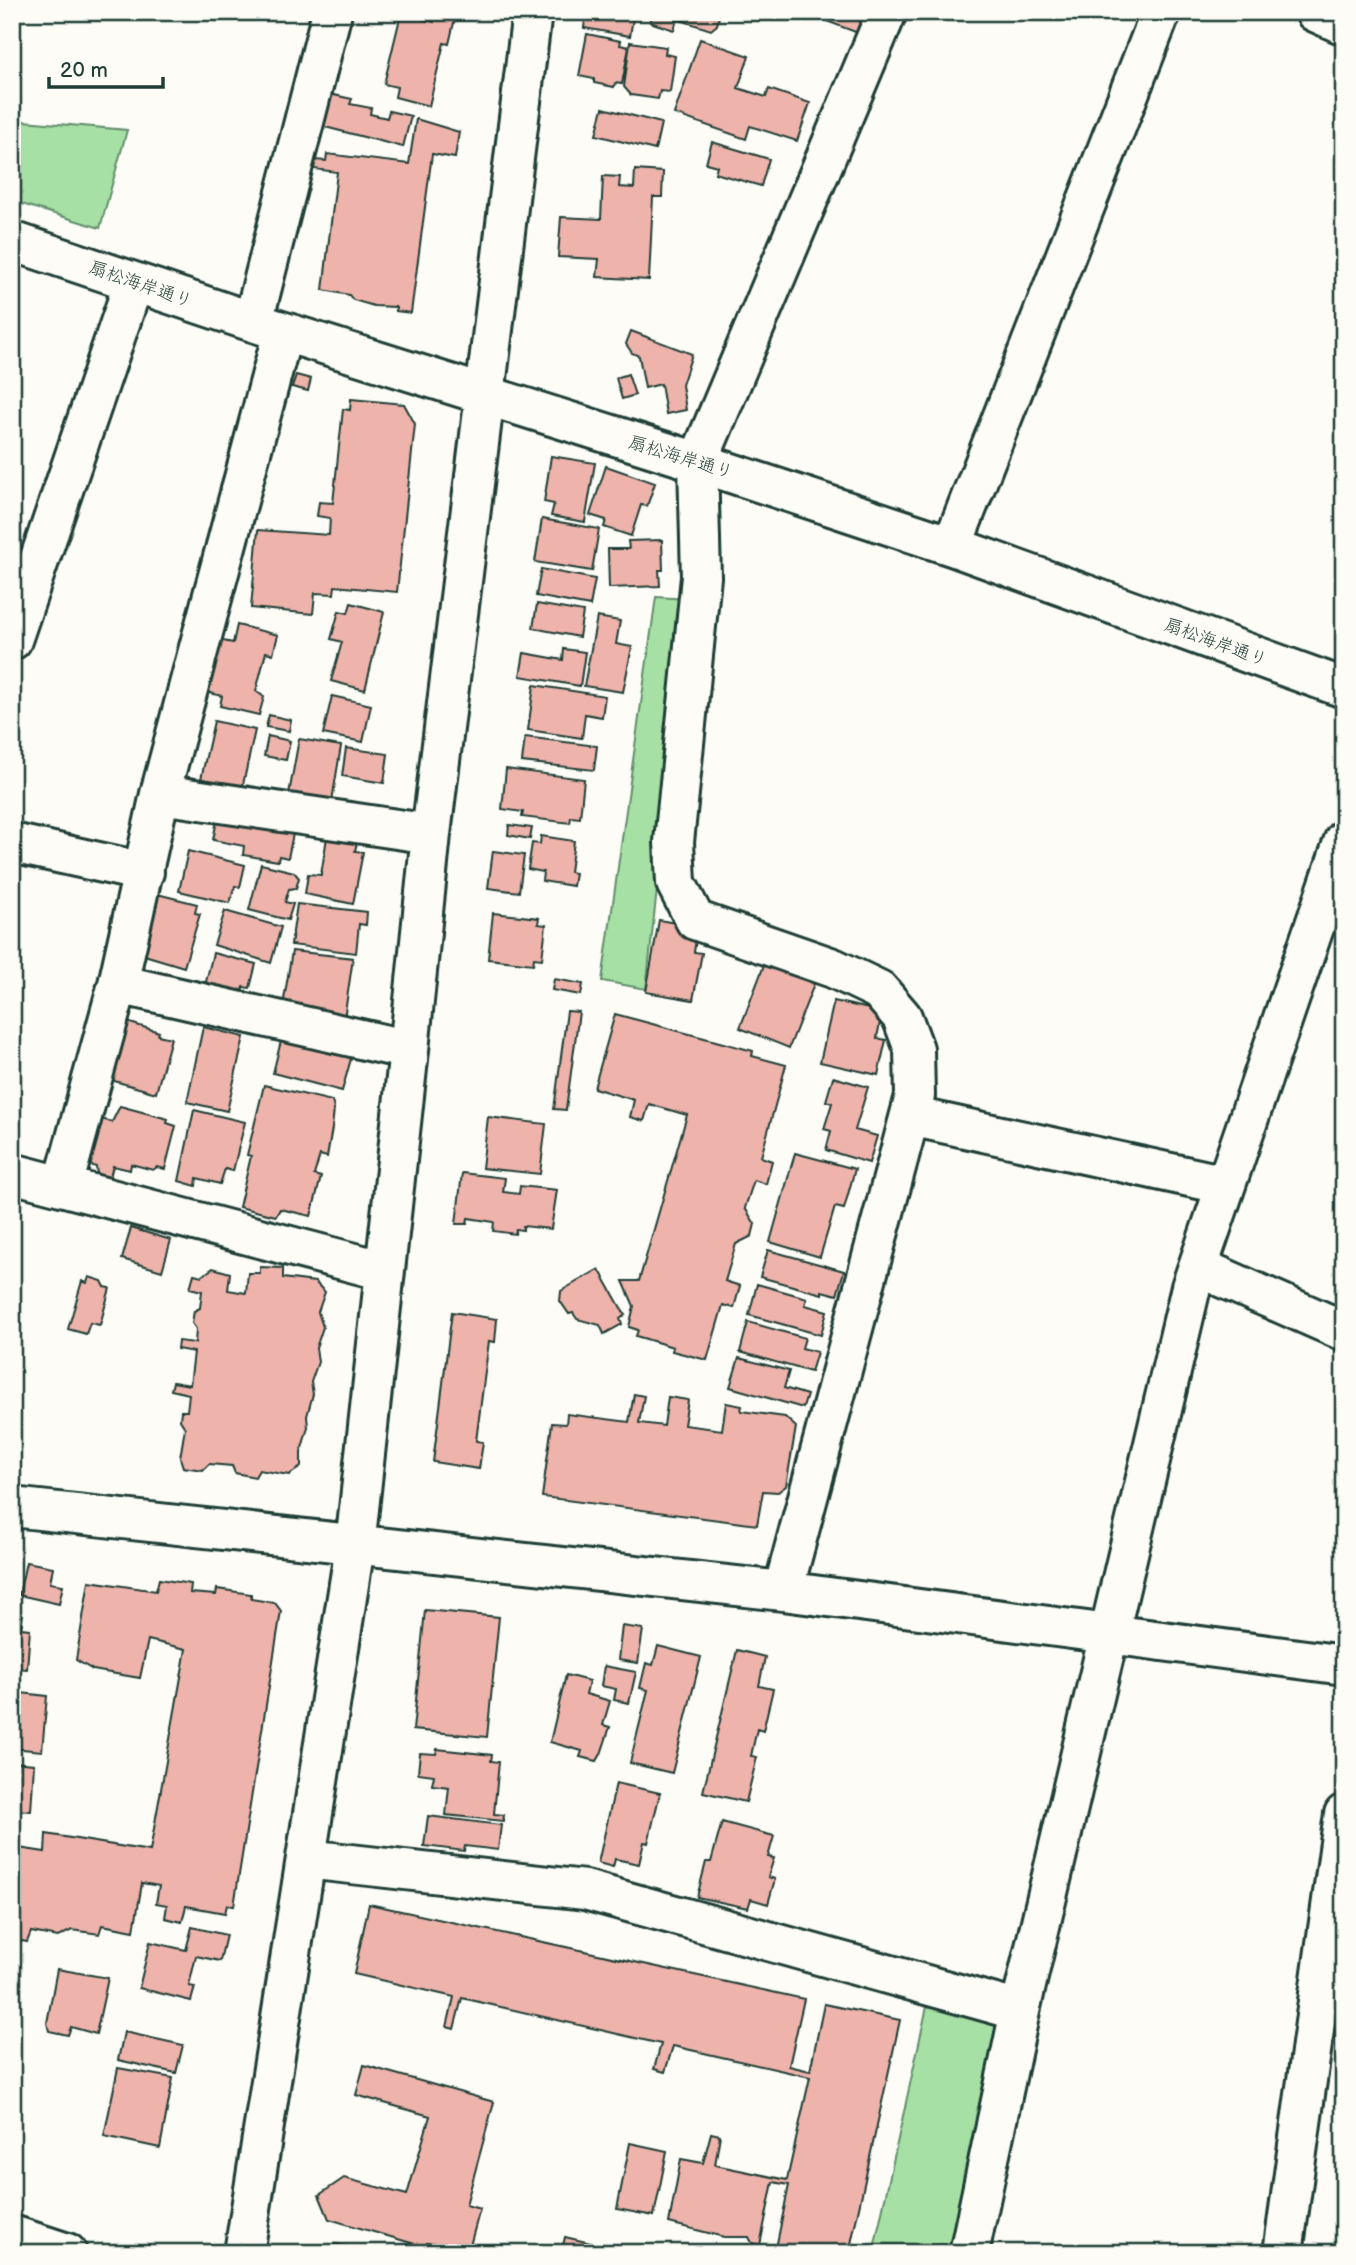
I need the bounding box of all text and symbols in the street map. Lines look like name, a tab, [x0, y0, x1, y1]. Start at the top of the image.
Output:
scale bar	[49, 46, 163, 90]
text: 20 m	[60, 58, 108, 83]
street label: 扇松海岸通り	[86, 257, 195, 312]
street label: 扇松海岸通り	[626, 432, 736, 483]
street label: 扇松海岸通り	[1161, 614, 1270, 671]

